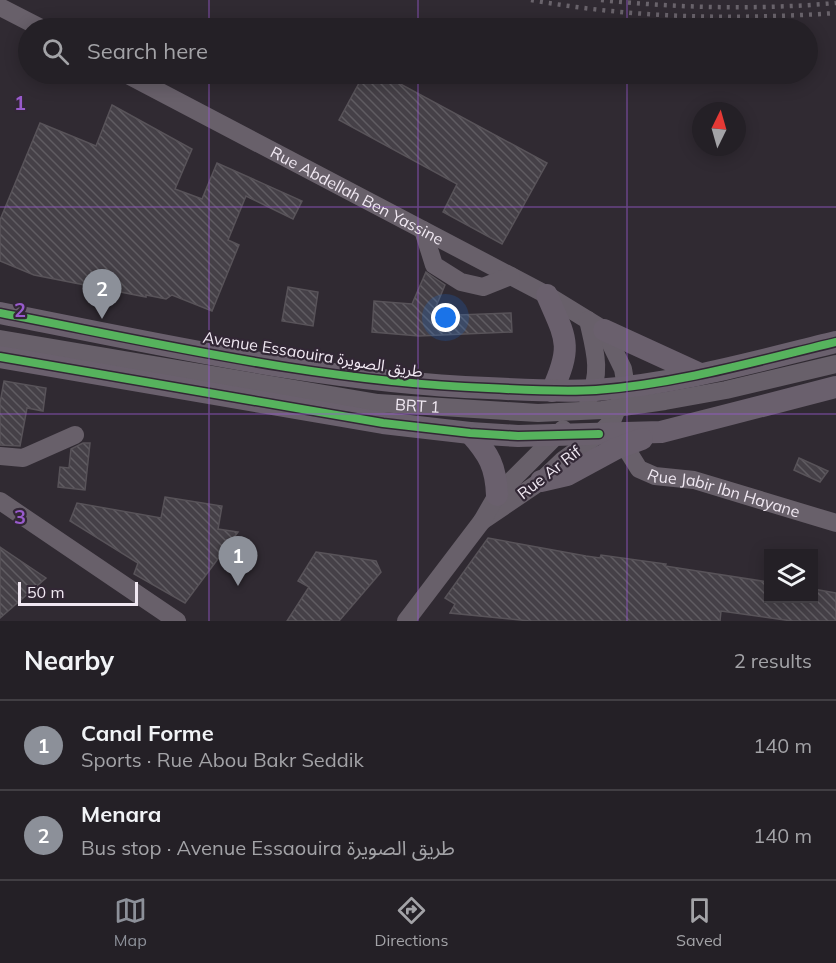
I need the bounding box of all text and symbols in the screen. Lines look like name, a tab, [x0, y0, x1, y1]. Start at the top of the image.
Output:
search box	[18, 18, 818, 84]
icon: search	[39, 35, 72, 68]
text: Search here	[87, 37, 208, 65]
text: 1	[14, 90, 26, 115]
north arrow	[692, 102, 746, 156]
street label: Rue Abdellah Ben Yassine	[267, 142, 447, 249]
pin: 2	[82, 270, 122, 319]
text: 2	[14, 297, 26, 322]
your location	[431, 303, 460, 332]
street label: Avenue Essaouira طريق الصويرة	[201, 327, 425, 382]
street label: BRT 1	[394, 394, 441, 417]
street label: Rue Ar Rif	[513, 441, 585, 503]
street label: Rue Jabir Ibn Hayane	[644, 464, 803, 522]
text: 3	[14, 504, 26, 529]
pin: 1	[218, 536, 258, 586]
map controls	[764, 549, 818, 603]
button: layers	[764, 549, 818, 603]
scale bar	[18, 579, 138, 606]
text: 50 m	[27, 582, 64, 602]
text: Nearby	[24, 644, 114, 677]
text: 2 results	[734, 648, 812, 673]
text: Canal Forme	[81, 719, 214, 747]
text: 1	[38, 733, 50, 758]
text: 140 m	[753, 733, 812, 758]
text: Sports · Rue Abou Bakr Seddik	[81, 747, 364, 772]
text: Menara	[81, 800, 161, 828]
text: 2	[38, 823, 50, 848]
text: 140 m	[753, 823, 812, 848]
text: Bus stop · Avenue Essaouira طريق الصويرة	[81, 835, 455, 860]
tab: Map	[114, 894, 147, 950]
tab: Directions	[374, 894, 448, 950]
tab: Saved	[676, 894, 722, 950]

